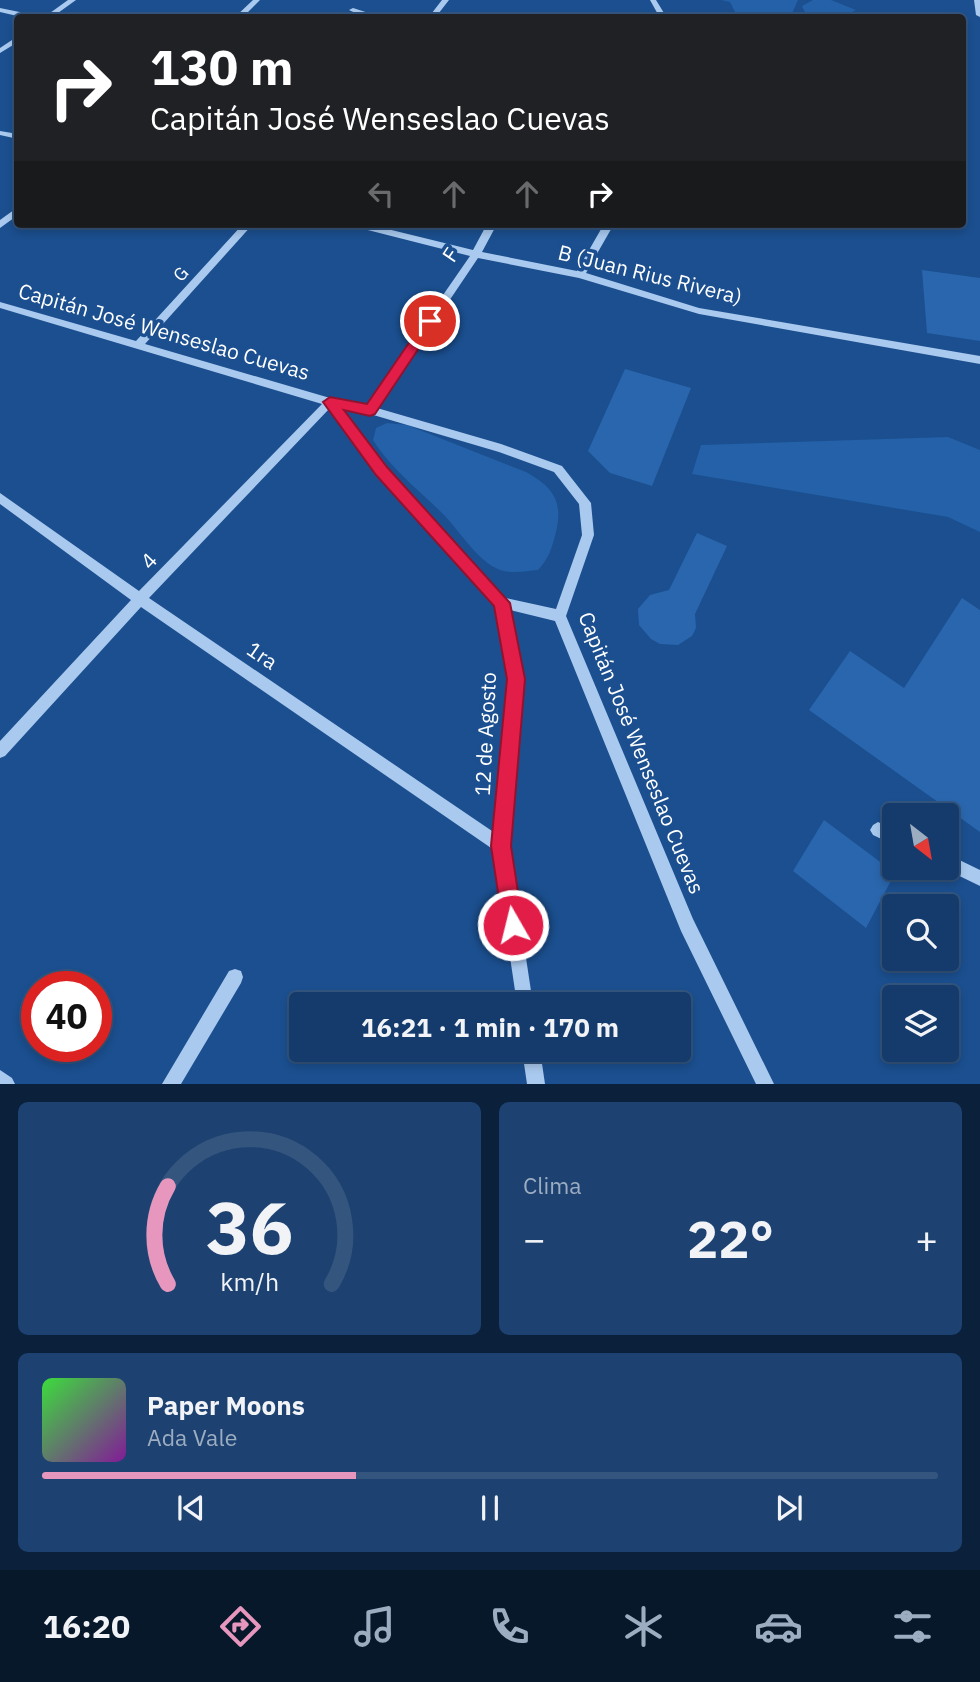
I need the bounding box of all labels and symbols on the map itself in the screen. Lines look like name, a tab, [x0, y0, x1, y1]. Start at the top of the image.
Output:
street label: B (Juan Rius Rivera)	[555, 238, 745, 310]
street label: F	[435, 242, 465, 267]
street label: G	[168, 261, 193, 286]
street label: Capitán José Wenseslao Cuevas	[15, 276, 313, 386]
pin	[400, 291, 460, 351]
street label: 4	[134, 546, 163, 575]
street label: Capitán José Wenseslao Cuevas	[572, 607, 711, 898]
street label: 1ra	[242, 635, 283, 676]
street label: 12 de Agosto	[468, 671, 502, 797]
north arrow	[882, 803, 959, 880]
position arrow	[476, 888, 550, 962]
speed limit sign: 40	[21, 971, 112, 1062]

